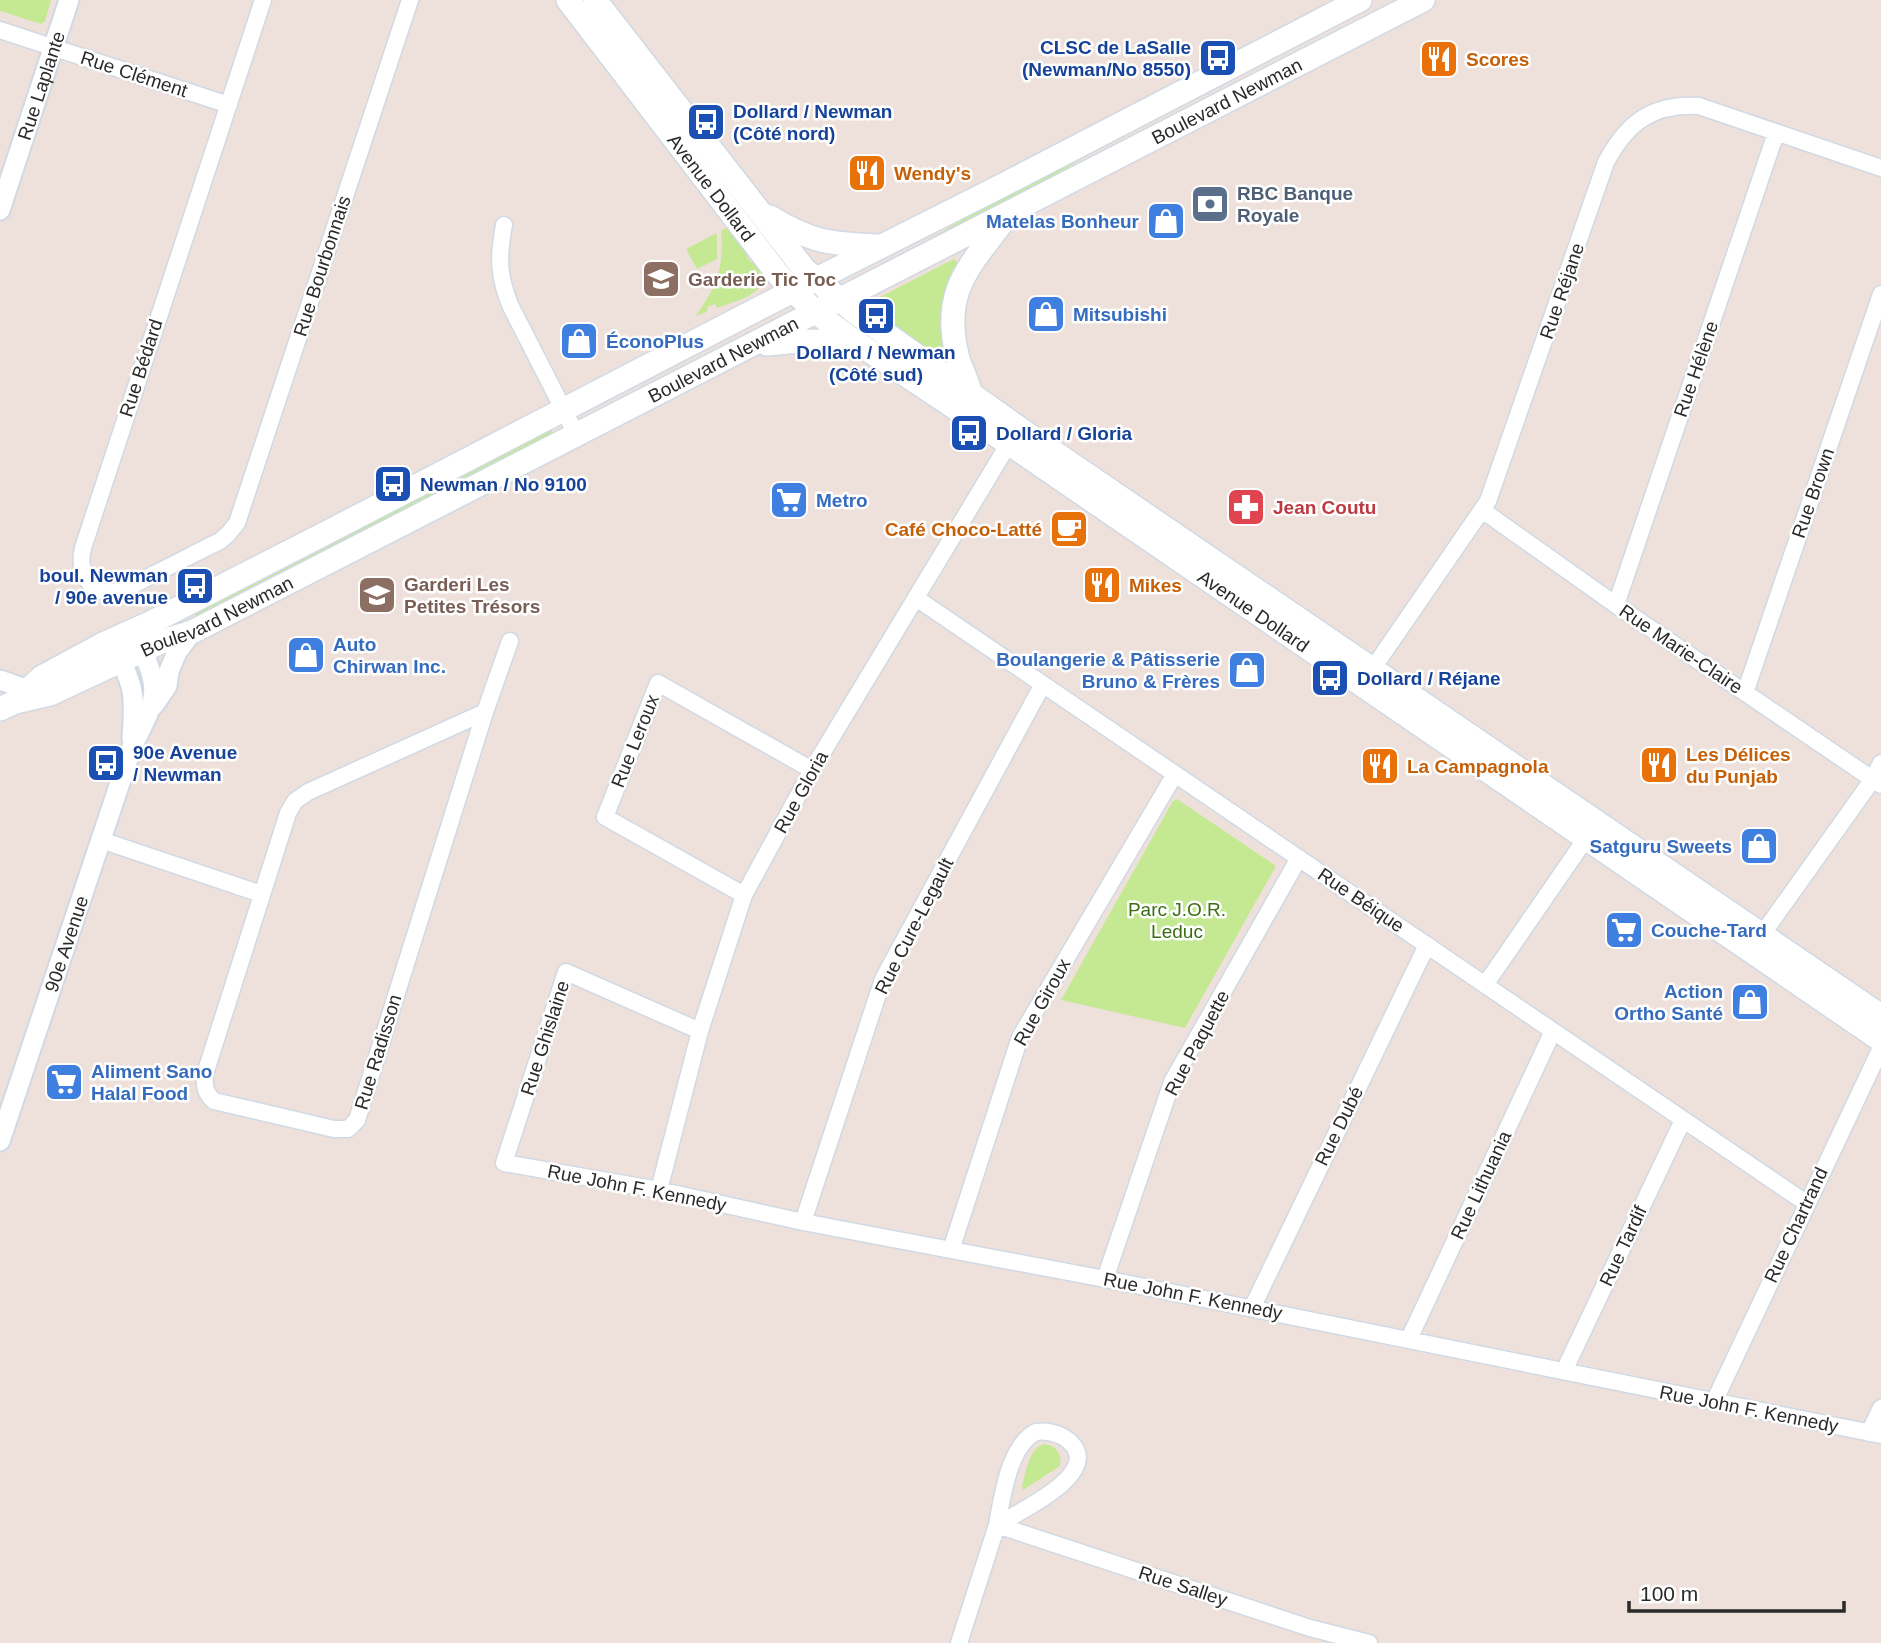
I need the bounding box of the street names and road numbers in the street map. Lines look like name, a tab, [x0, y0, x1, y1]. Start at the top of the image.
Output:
street label: Rue Laplante	[13, 29, 69, 143]
street label: Rue Clément	[78, 47, 191, 101]
street label: Boulevard Newman	[1148, 54, 1305, 148]
street label: Avenue Dollard	[664, 130, 759, 245]
street label: Rue Bourbonnais	[289, 193, 355, 339]
street label: Rue Réjane	[1536, 240, 1588, 342]
street label: Boulevard Newman	[644, 312, 802, 407]
street label: Rue Bédard	[115, 317, 167, 419]
street label: Rue Hélène	[1670, 318, 1722, 420]
street label: Rue Brown	[1788, 445, 1838, 541]
street label: Avenue Dollard	[1194, 565, 1313, 656]
street label: Boulevard Newman	[137, 572, 296, 661]
street label: Rue Marie-Claire	[1616, 600, 1746, 698]
street label: Rue Leroux	[607, 691, 663, 790]
street label: Rue Gloria	[770, 747, 832, 837]
street label: Rue Cure-Legault	[871, 854, 958, 998]
street label: Rue Béique	[1314, 864, 1408, 936]
street label: 90e Avenue	[40, 893, 92, 995]
street label: Rue Giroux	[1010, 954, 1075, 1049]
street label: Rue Ghislaine	[517, 978, 573, 1098]
street label: Rue Paquette	[1160, 987, 1234, 1099]
street label: Rue Radisson	[351, 992, 405, 1112]
street label: Rue Dubé	[1311, 1083, 1367, 1169]
street label: Rue Lithuania	[1447, 1127, 1515, 1243]
street label: Rue John F. Kennedy	[546, 1160, 729, 1216]
street label: Rue Chartrand	[1760, 1164, 1832, 1286]
street label: Rue Tardif	[1595, 1202, 1651, 1290]
street label: Rue John F. Kennedy	[1102, 1268, 1285, 1324]
street label: Rue John F. Kennedy	[1658, 1381, 1841, 1437]
street label: Rue Salley	[1136, 1562, 1230, 1610]

